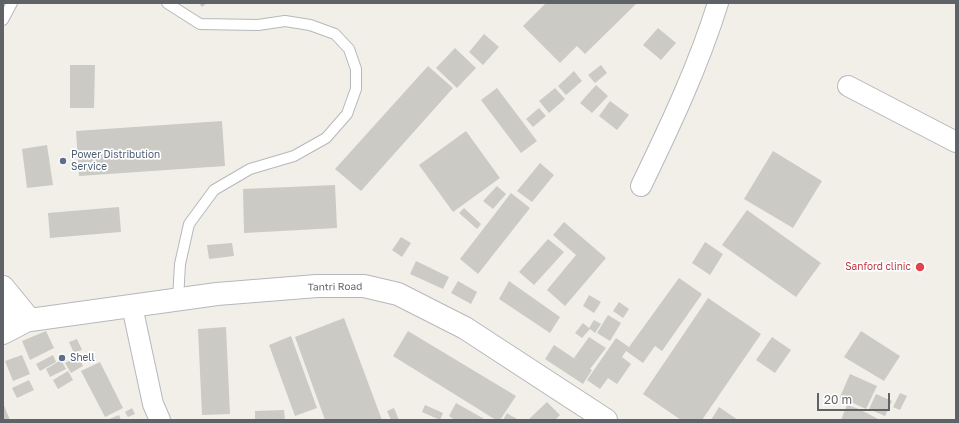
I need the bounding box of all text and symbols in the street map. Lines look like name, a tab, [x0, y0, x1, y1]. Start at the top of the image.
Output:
place label: Power Distribution Service	[71, 149, 160, 172]
marker: Power Distribution Service	[58, 156, 68, 166]
place label: Sanford clinic	[845, 261, 911, 273]
marker: Sanford clinic	[914, 261, 926, 273]
street label: Tantri Road	[308, 281, 362, 293]
place label: Shell	[70, 352, 95, 364]
marker: Shell	[57, 353, 67, 363]
scale bar	[819, 385, 892, 411]
text: 20 m	[824, 392, 852, 407]

